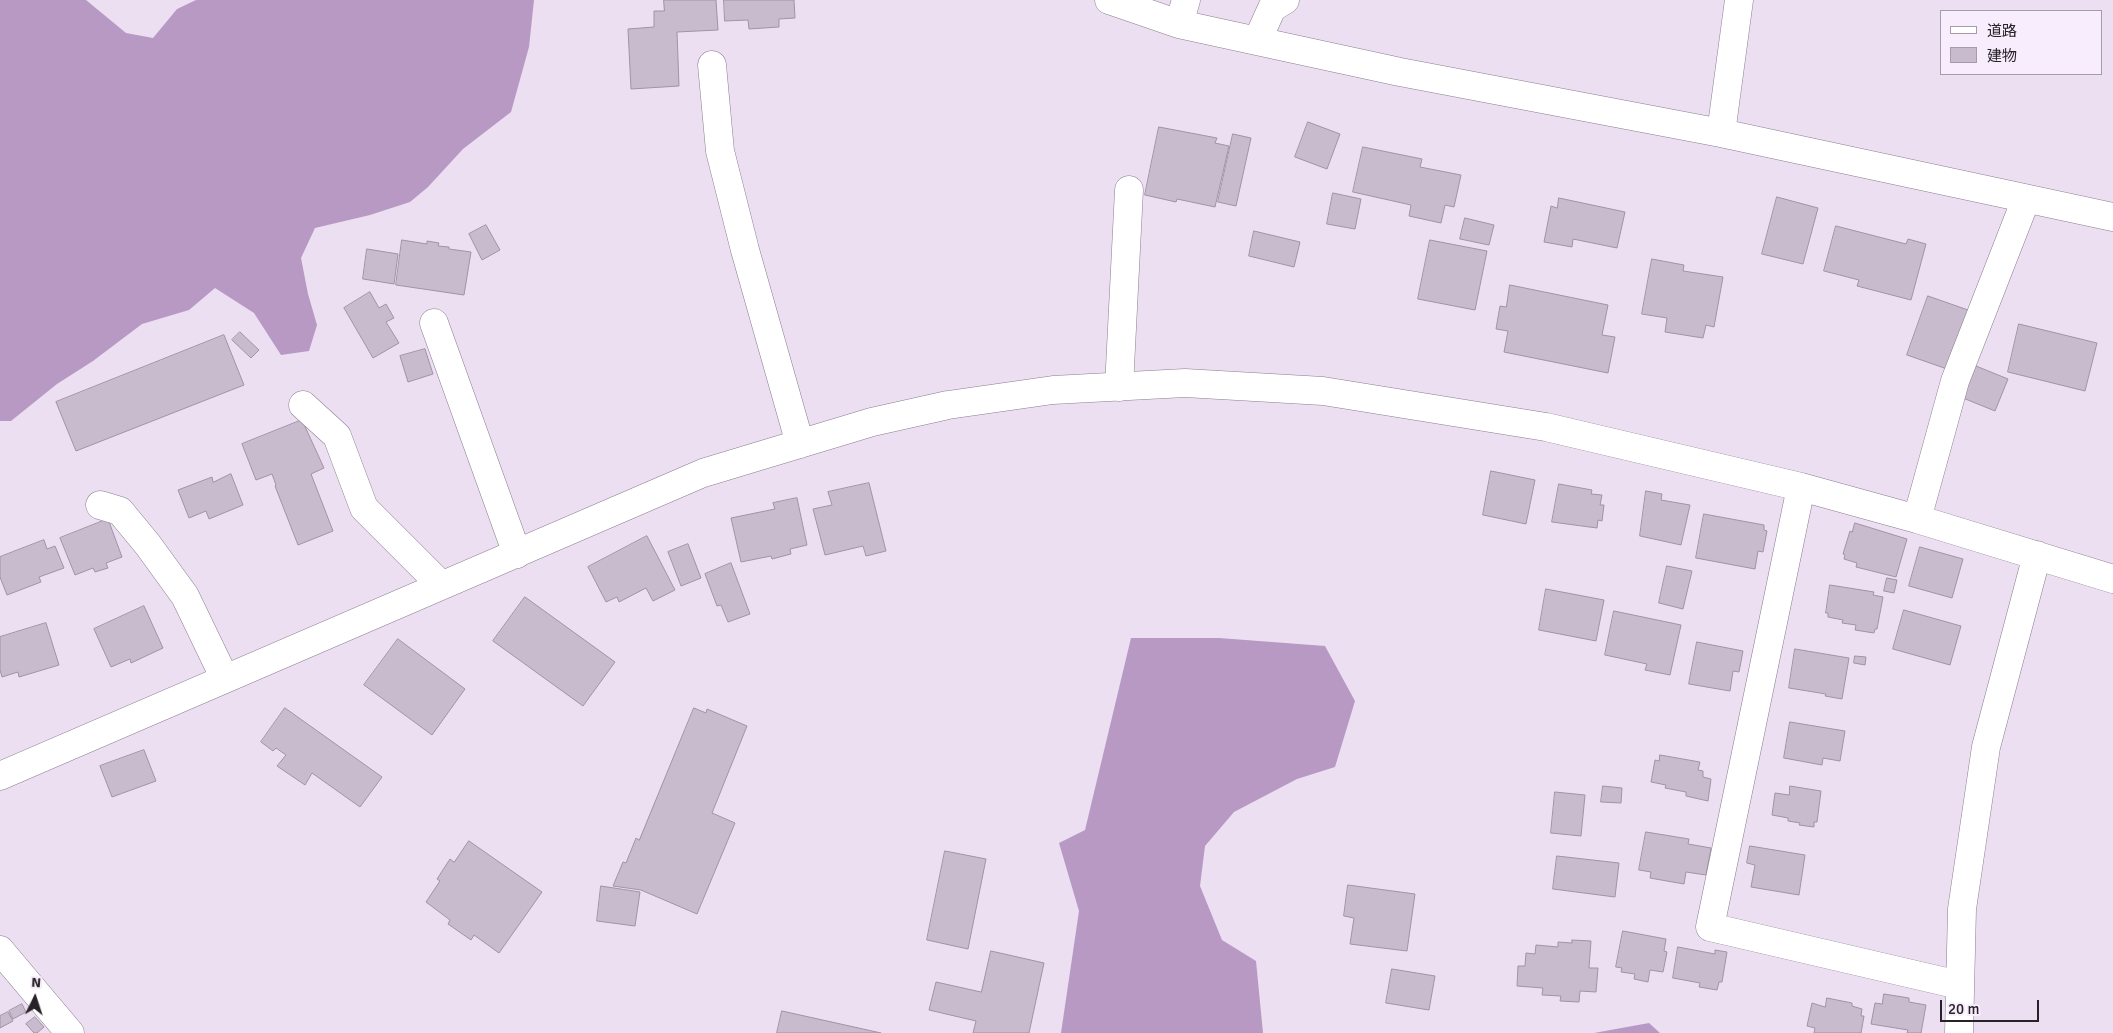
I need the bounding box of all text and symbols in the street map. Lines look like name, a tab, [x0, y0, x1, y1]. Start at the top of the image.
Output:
legend	[1940, 10, 2103, 75]
text: 道路	[1987, 22, 2017, 40]
text: 建物	[1987, 47, 2017, 65]
north arrow	[10, 973, 60, 1023]
text: N	[31, 974, 42, 991]
scale bar	[1943, 990, 2042, 1022]
text: 20 m	[1948, 1000, 1979, 1018]

